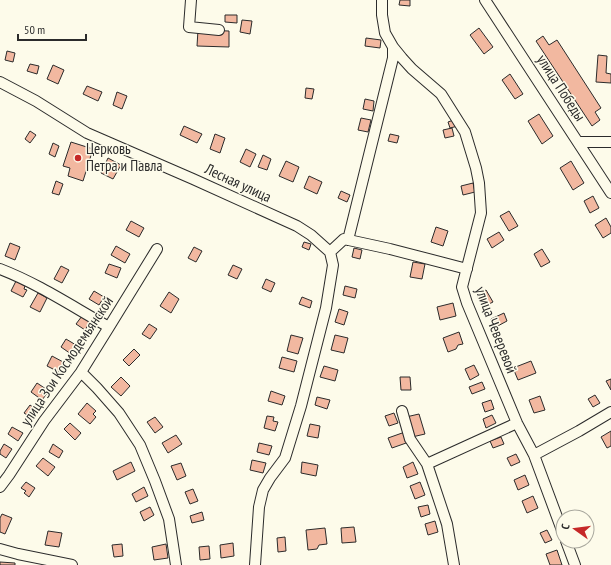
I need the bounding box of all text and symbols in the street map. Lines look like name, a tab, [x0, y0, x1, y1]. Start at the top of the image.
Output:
scale bar	[18, 16, 86, 42]
text: 50 m	[24, 22, 45, 37]
street label: улица Победы	[533, 51, 590, 125]
place label: Церковь Петра и Павла	[86, 139, 162, 175]
marker: Церковь Петра и Павла	[73, 153, 83, 163]
street label: Лесная улица	[201, 158, 274, 206]
street label: улица Чеверевой	[471, 284, 522, 376]
street label: улица Зои Космодемьянской	[16, 292, 117, 429]
north arrow	[555, 509, 595, 549]
text: С	[558, 522, 573, 531]

